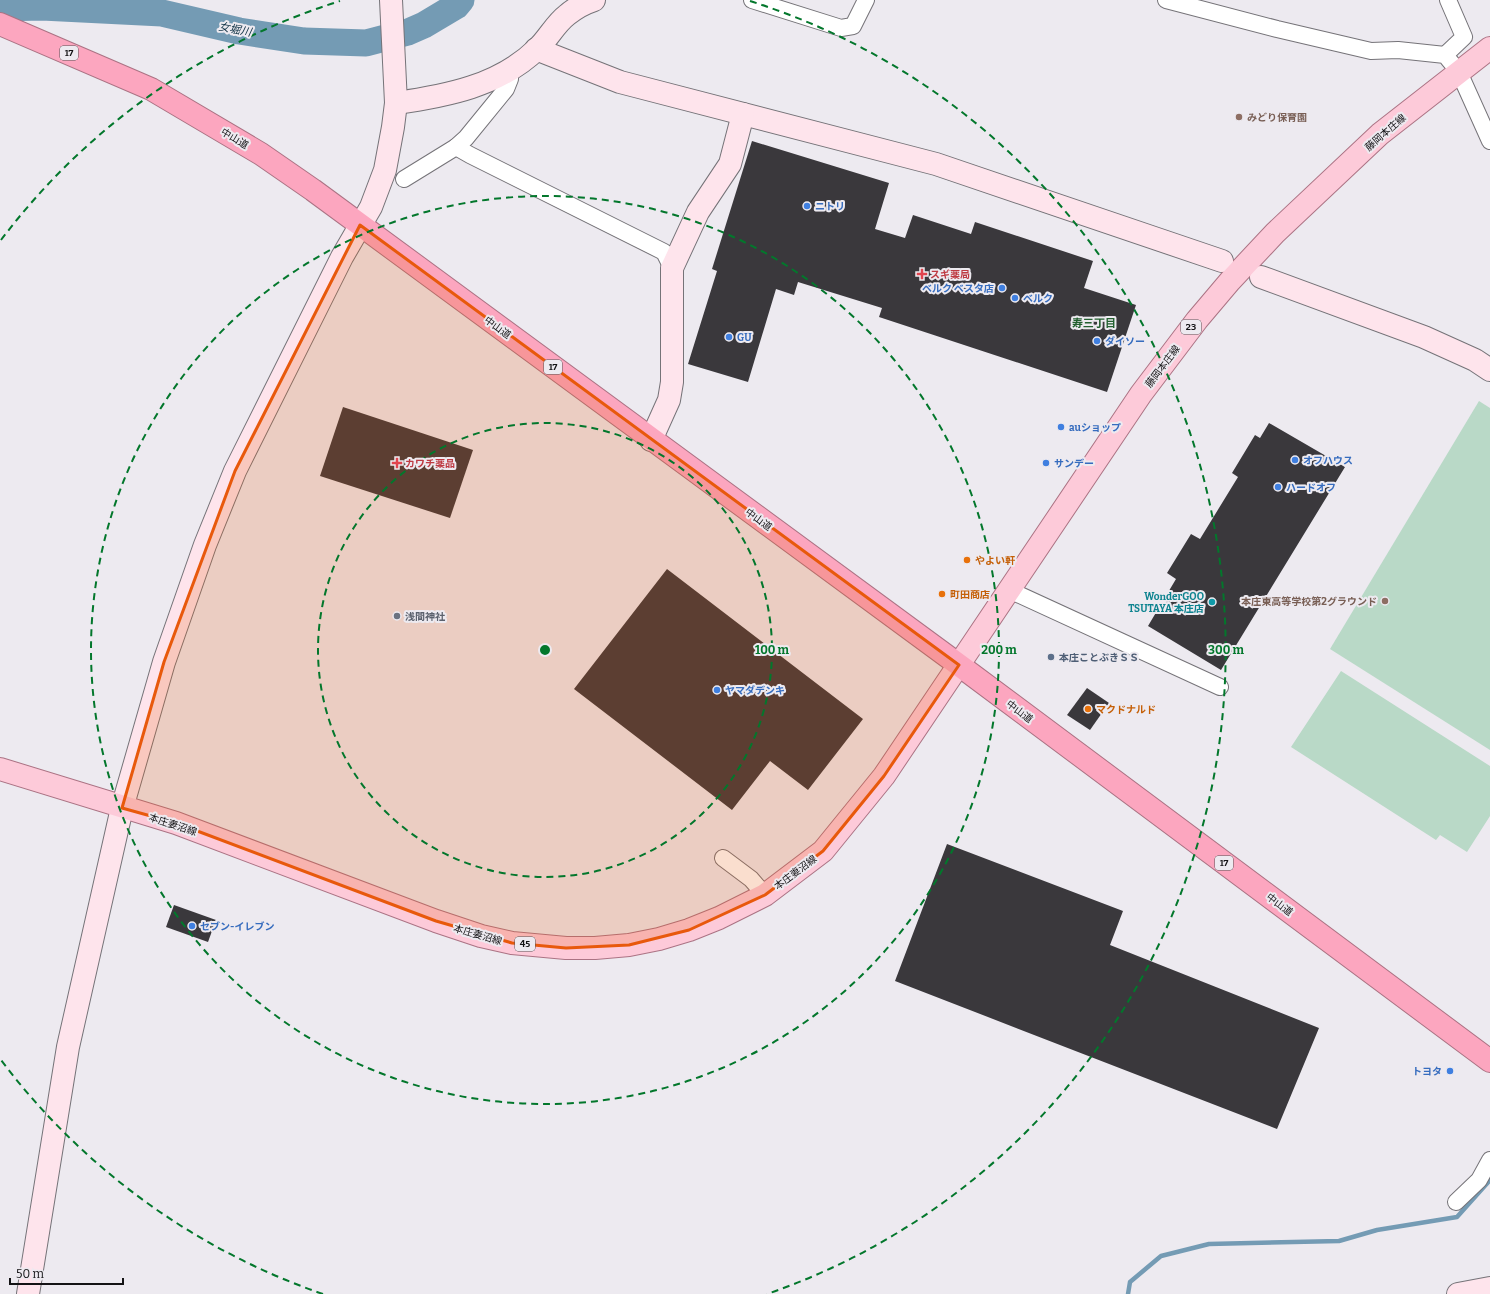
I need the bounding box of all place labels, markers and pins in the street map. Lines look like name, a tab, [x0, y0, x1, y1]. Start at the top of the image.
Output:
marker: みどり保育園	[1234, 112, 1244, 122]
place label: みどり保育園	[1247, 112, 1307, 124]
marker: ニトリ	[802, 201, 812, 211]
place label: ニトリ	[815, 201, 845, 213]
marker: スギ薬局	[917, 269, 927, 279]
place label: スギ薬局	[930, 269, 970, 281]
place label: ベルク ベスタ店	[922, 283, 994, 295]
marker: ベルク ベスタ店	[997, 283, 1007, 293]
marker: ベルク	[1010, 293, 1020, 303]
place label: ベルク	[1023, 293, 1053, 305]
marker: GU	[724, 332, 734, 342]
place label: GU	[737, 332, 752, 344]
marker: ダイソー	[1092, 336, 1102, 346]
place label: ダイソー	[1105, 336, 1145, 348]
marker: auショップ	[1056, 422, 1066, 432]
place label: auショップ	[1069, 422, 1121, 434]
marker: オフハウス	[1290, 455, 1300, 465]
place label: オフハウス	[1303, 455, 1353, 467]
marker: カワチ薬品	[392, 458, 402, 468]
place label: カワチ薬品	[405, 458, 455, 470]
marker: サンデー	[1041, 458, 1051, 468]
place label: サンデー	[1054, 458, 1094, 470]
marker: ハードオフ	[1273, 482, 1283, 492]
place label: ハードオフ	[1286, 482, 1336, 494]
marker: やよい軒	[962, 555, 972, 565]
place label: やよい軒	[975, 555, 1015, 567]
marker: 町田商店	[937, 589, 947, 599]
place label: 町田商店	[950, 589, 990, 601]
place label: WonderGOO TSUTAYA 本庄店	[1128, 591, 1204, 615]
place label: 本庄東高等学校第2グラウンド	[1240, 596, 1377, 608]
marker: 本庄東高等学校第2グラウンド	[1380, 596, 1390, 606]
marker: WonderGOO TSUTAYA 本庄店	[1207, 597, 1217, 607]
marker: 浅間神社	[392, 611, 402, 621]
place label: 浅間神社	[405, 611, 446, 623]
centre of rings	[538, 643, 552, 657]
marker: 本庄ことぶきＳＳ	[1046, 652, 1056, 662]
place label: 本庄ことぶきＳＳ	[1058, 652, 1139, 664]
marker: ヤマダデンキ	[712, 685, 722, 695]
place label: ヤマダデンキ	[725, 685, 785, 697]
marker: マクドナルド	[1083, 704, 1093, 714]
place label: マクドナルド	[1096, 704, 1156, 716]
marker: セブン-イレブン	[187, 921, 197, 931]
place label: セブン-イレブン	[200, 921, 274, 933]
place label: トヨタ	[1412, 1066, 1442, 1078]
marker: トヨタ	[1445, 1066, 1455, 1076]

